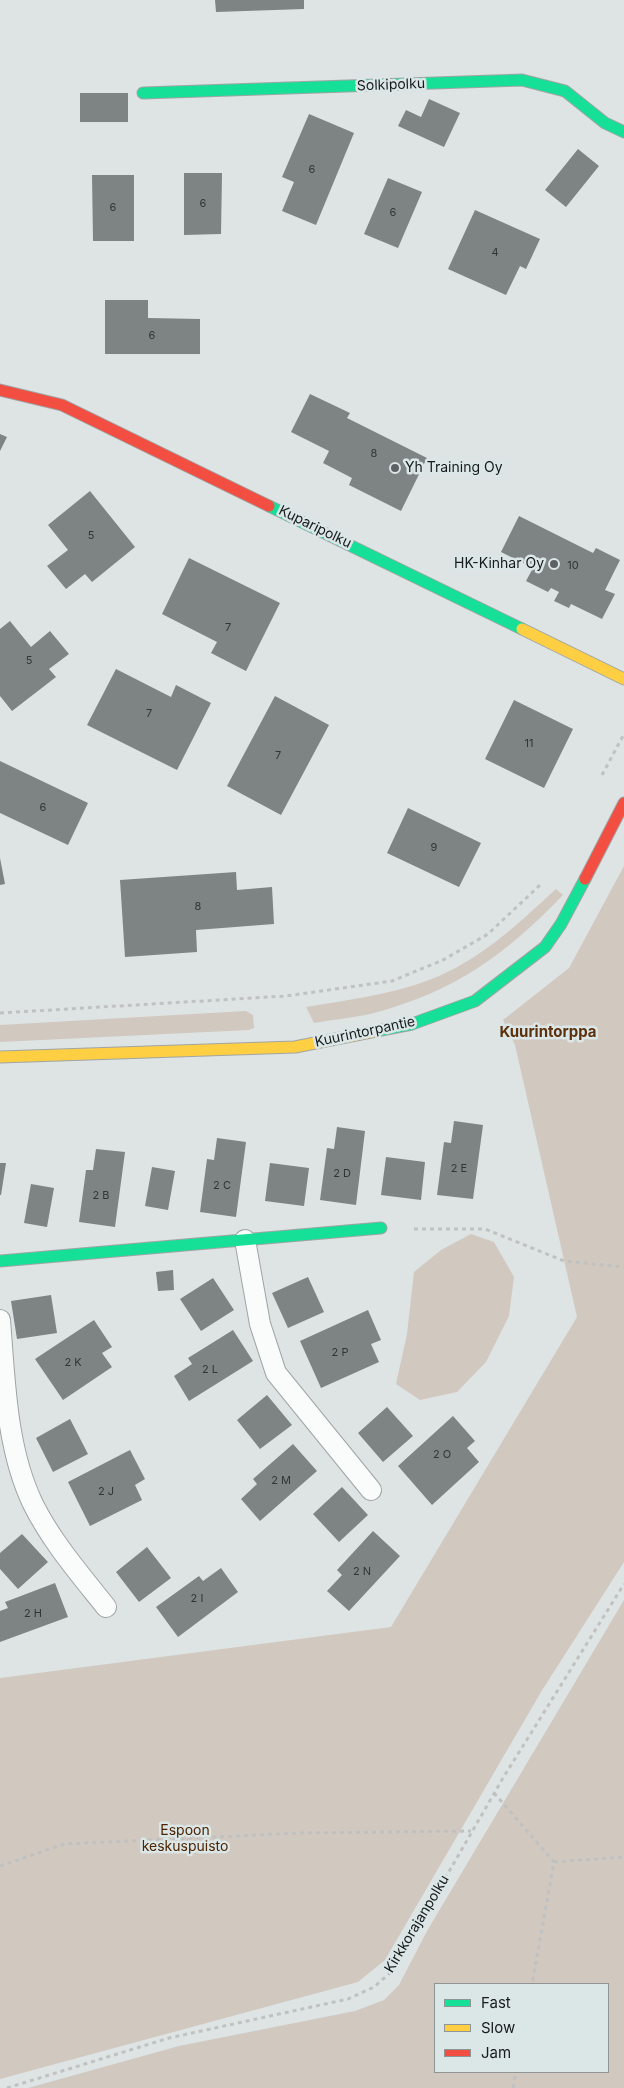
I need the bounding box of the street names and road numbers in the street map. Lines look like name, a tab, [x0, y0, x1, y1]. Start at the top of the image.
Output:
street label: Solkipolku	[357, 75, 425, 95]
street label: Kuparipolku	[276, 502, 354, 552]
street label: Kuurintorpantie	[313, 1013, 417, 1051]
street label: Kirkkorajanpolku	[381, 1872, 453, 1976]

